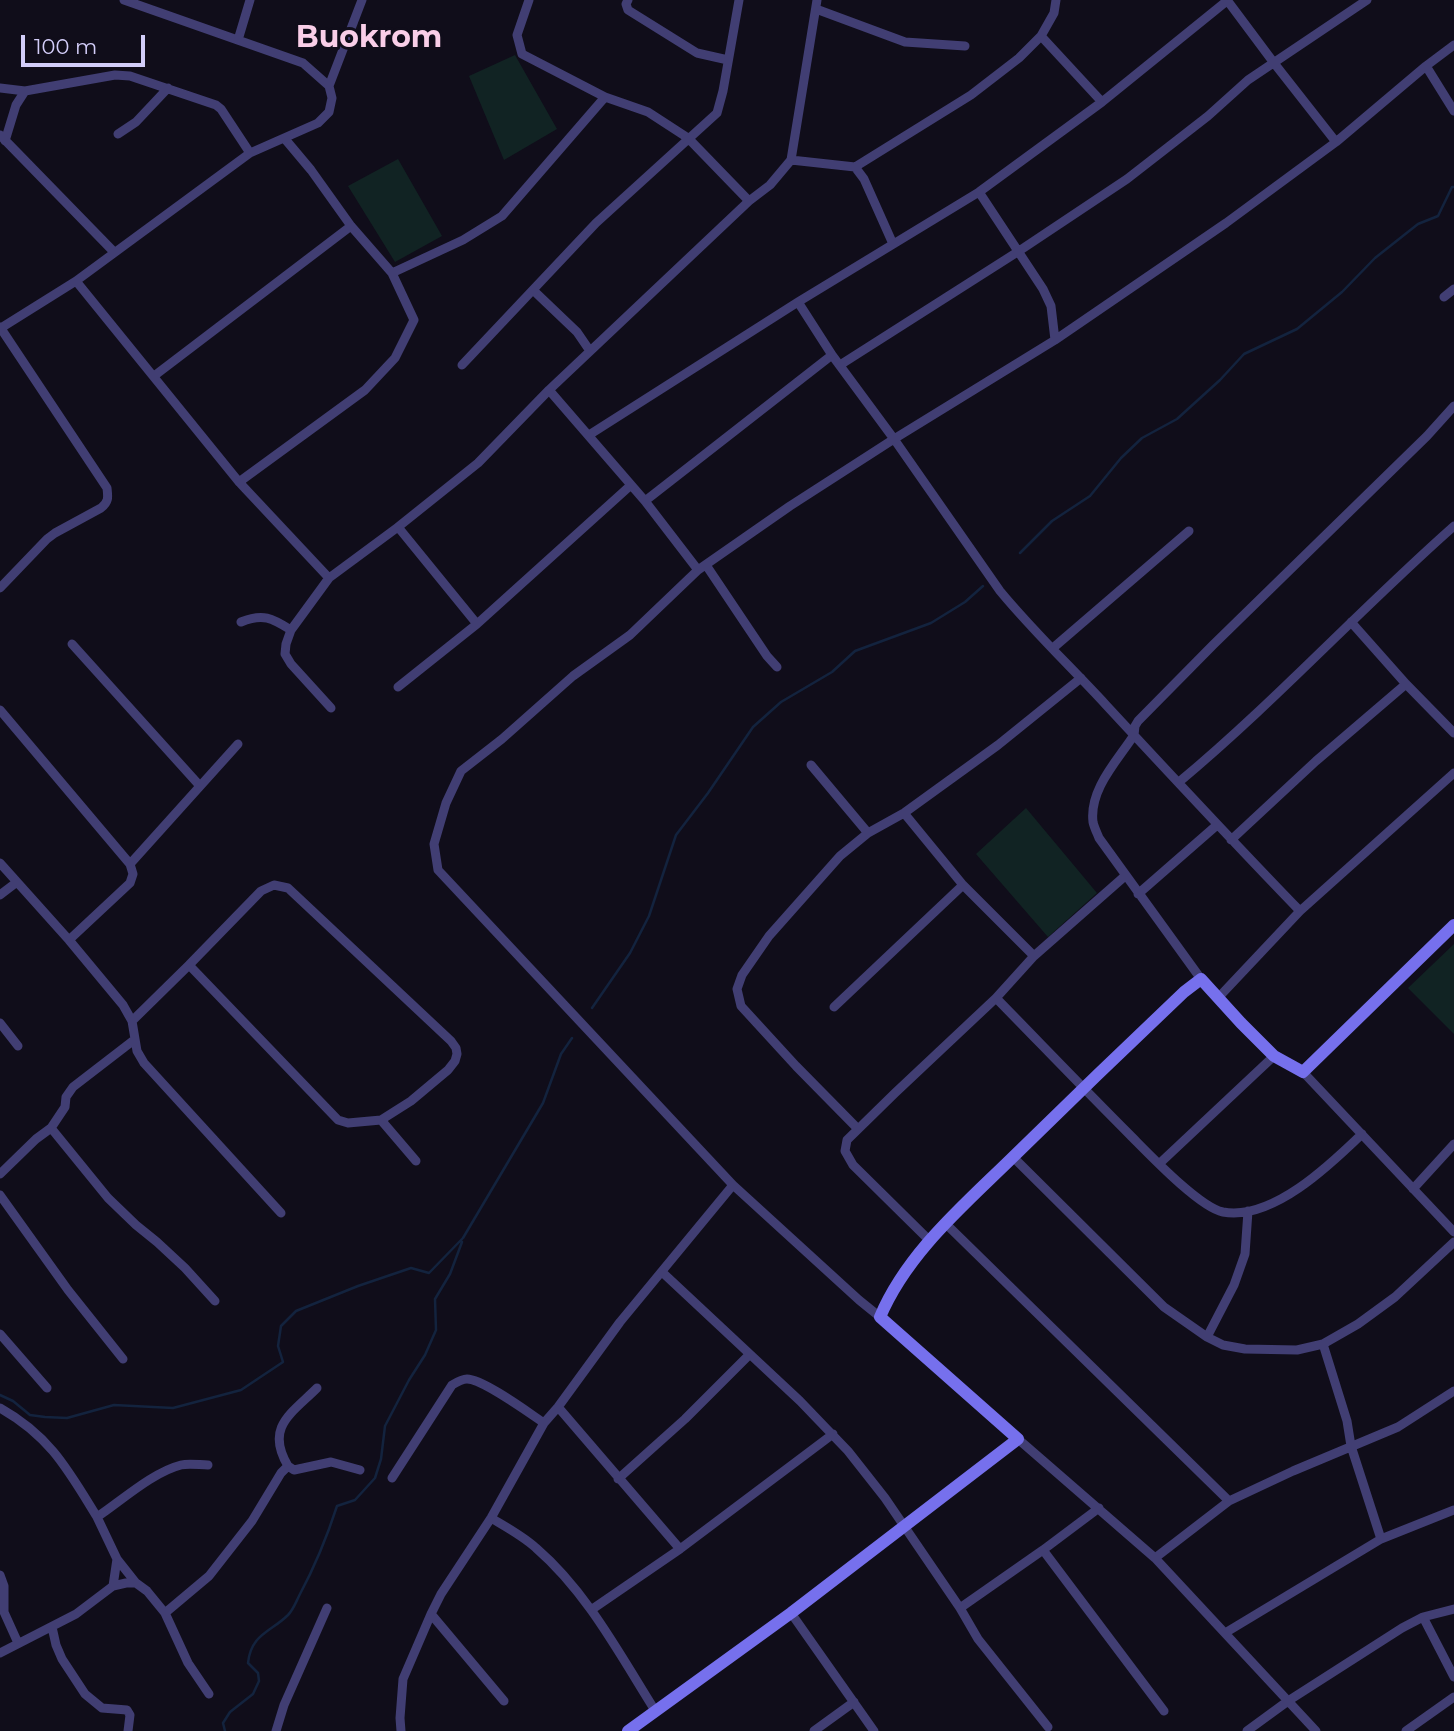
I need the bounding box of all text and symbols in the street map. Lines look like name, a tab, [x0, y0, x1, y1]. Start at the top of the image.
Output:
district label: Buokrom	[296, 20, 442, 56]
scale bar	[24, 21, 149, 65]
text: 100 m	[34, 34, 97, 59]

